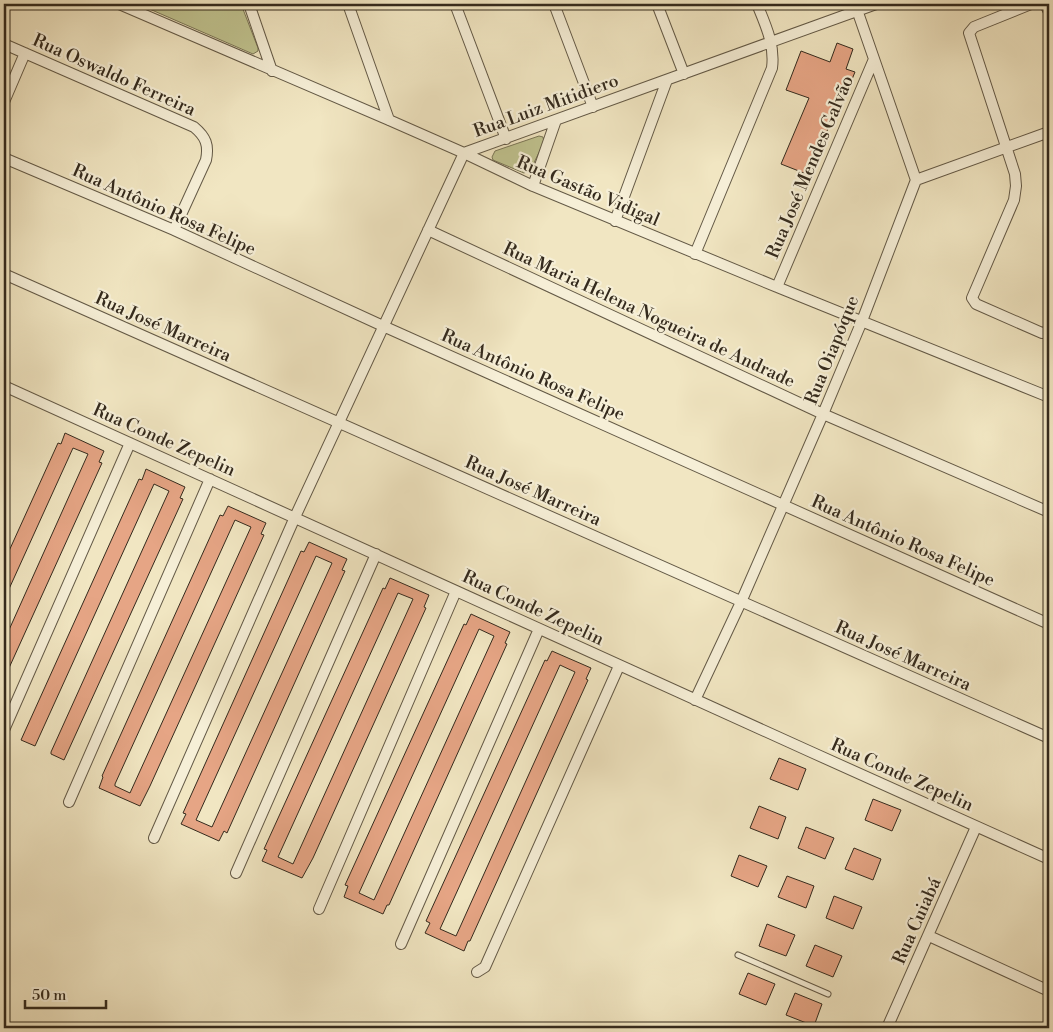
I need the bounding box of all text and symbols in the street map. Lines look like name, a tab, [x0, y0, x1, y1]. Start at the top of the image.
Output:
street label: Rua Oswaldo Ferreira	[29, 29, 200, 122]
street label: Rua Luiz Mitidiero	[470, 69, 622, 143]
street label: Rua José Mendes Galvão	[761, 72, 859, 262]
street label: Rua Gastão Vidigal	[513, 150, 664, 232]
street label: Rua Antônio Rosa Felipe	[68, 159, 260, 261]
street label: Rua Maria Helena Nogueira de Andrade	[499, 237, 799, 393]
street label: Rua José Marreira	[91, 287, 235, 368]
street label: Rua Oiapóque	[800, 292, 864, 408]
street label: Rua Antônio Rosa Felipe	[437, 324, 629, 426]
street label: Rua Conde Zepelin	[89, 398, 239, 482]
street label: Rua José Marreira	[461, 451, 605, 532]
street label: Rua Antônio Rosa Felipe	[807, 490, 999, 592]
street label: Rua Conde Zepelin	[458, 565, 608, 651]
street label: Rua José Marreira	[831, 616, 975, 697]
street label: Rua Conde Zepelin	[827, 733, 977, 817]
street label: Rua Cuiabá	[888, 873, 947, 968]
scale bar	[25, 977, 106, 1009]
text: 50 m	[32, 986, 66, 1005]

